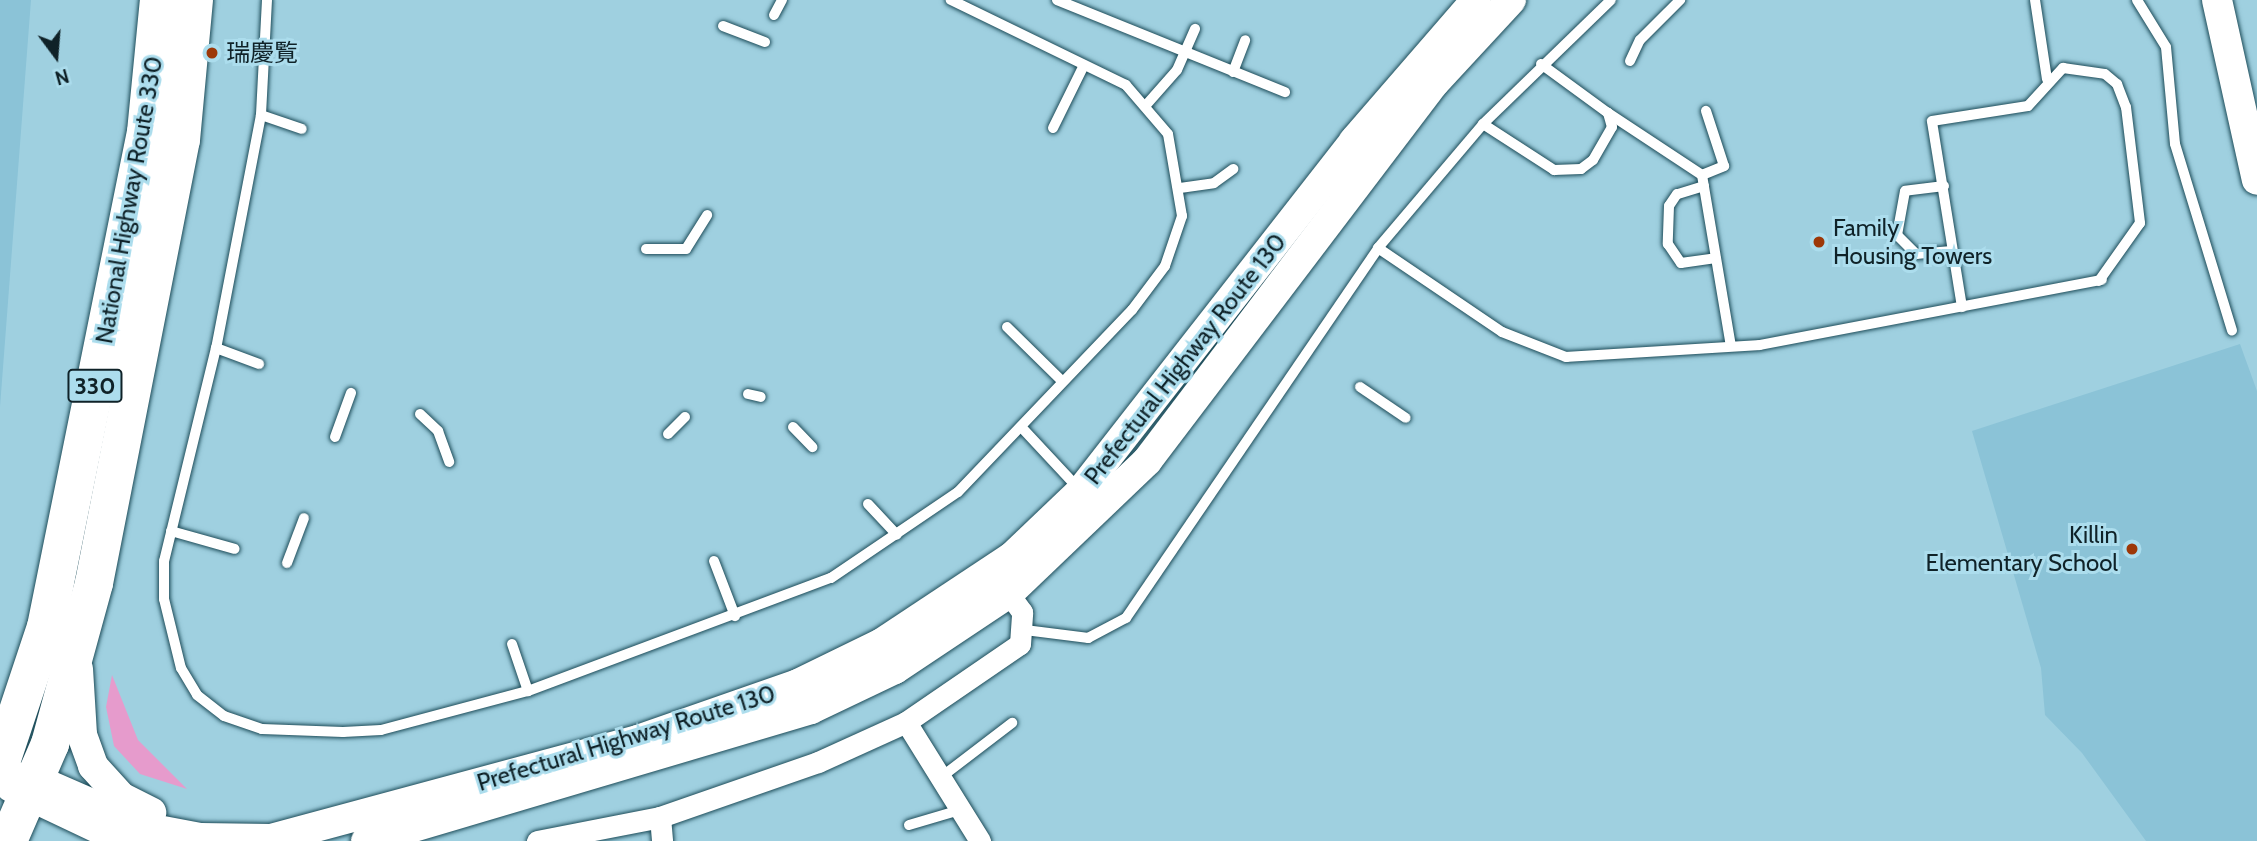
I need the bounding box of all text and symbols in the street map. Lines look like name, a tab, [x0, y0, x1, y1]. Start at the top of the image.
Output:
north arrow	[21, 21, 91, 91]
place label: 瑞慶覧	[226, 39, 298, 67]
marker: 瑞慶覧	[204, 45, 220, 61]
street label: National Highway Route 330	[90, 54, 168, 346]
text: N	[52, 64, 72, 90]
place label: Family Housing Towers	[1833, 214, 1992, 270]
street label: Prefectural Highway Route 130	[1078, 228, 1292, 490]
marker: Family Housing Towers	[1811, 234, 1827, 250]
road number: 330	[67, 366, 123, 406]
place label: Killin Elementary School	[1926, 521, 2118, 577]
marker: Killin Elementary School	[2124, 541, 2140, 557]
street label: Prefectural Highway Route 130	[474, 679, 778, 797]

